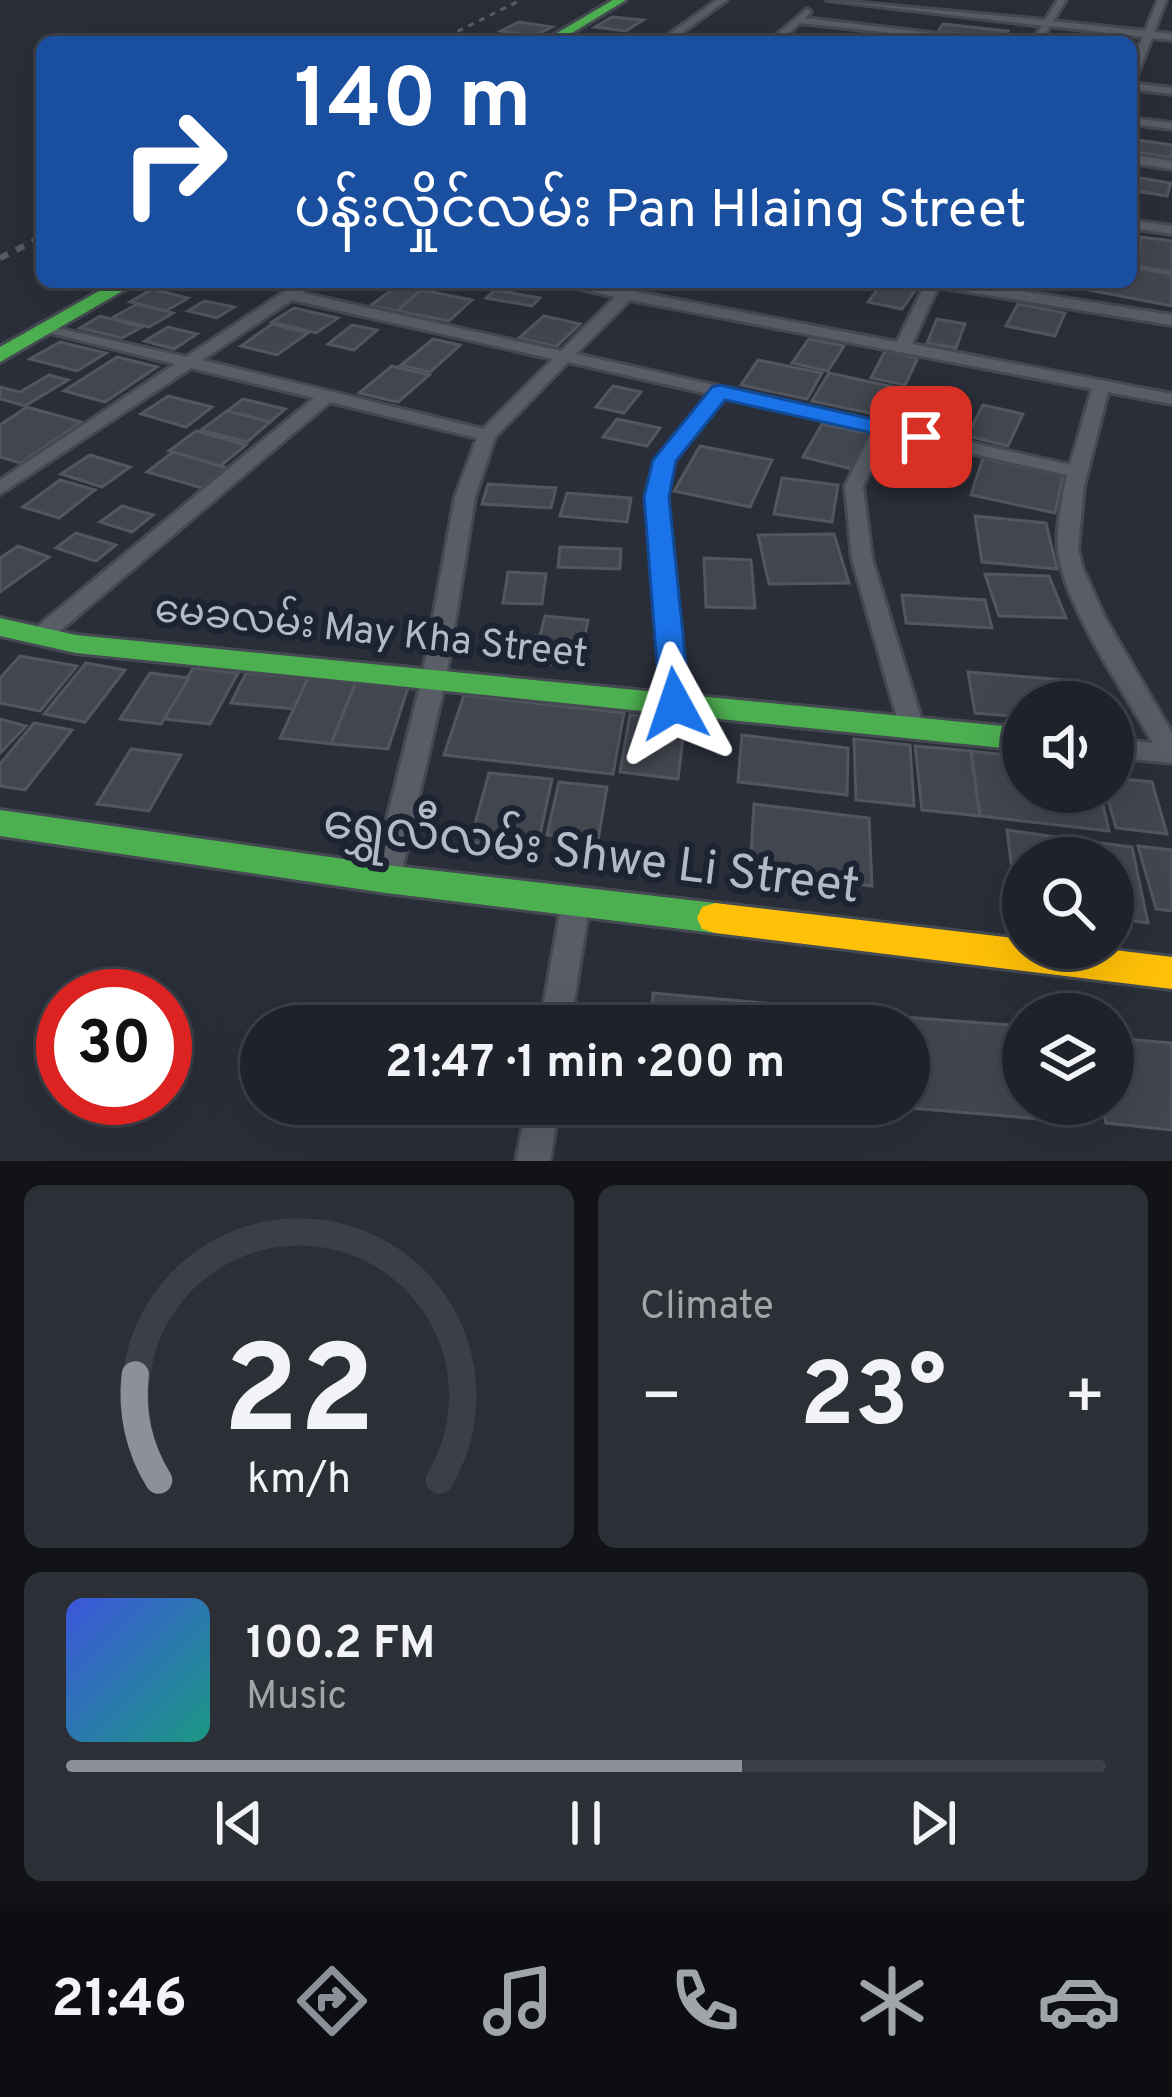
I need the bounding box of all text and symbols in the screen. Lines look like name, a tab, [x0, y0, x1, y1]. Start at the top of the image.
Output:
text: 140 m	[294, 51, 531, 157]
icon: right	[96, 84, 252, 240]
text: ပန်းလှိုင်လမ်း Pan Hlaing Street	[294, 178, 1027, 247]
pin	[870, 386, 972, 488]
icon: arrive	[888, 404, 954, 470]
street label: မေခလမ်း May Kha Street	[152, 582, 590, 681]
position arrow	[612, 641, 738, 767]
map controls	[1002, 681, 1134, 1125]
button: sound	[1002, 681, 1134, 813]
street label: ရွှေလီလမ်း Shwe Li Street	[319, 787, 863, 924]
button: search	[1002, 837, 1134, 969]
speed limit sign: 30	[36, 969, 192, 1125]
button: layers	[1002, 993, 1134, 1125]
text: 21:47 · 1 min · 200 m	[385, 1036, 785, 1093]
text: Climate	[640, 1284, 774, 1333]
text: 22	[223, 1319, 375, 1477]
text: 23°	[800, 1344, 946, 1457]
text: −	[640, 1359, 683, 1442]
text: +	[1063, 1359, 1106, 1442]
text: km/h	[247, 1453, 351, 1507]
text: 100.2 FM	[246, 1617, 435, 1674]
text: Music	[246, 1674, 347, 1723]
icon: previous	[206, 1790, 272, 1856]
icon: pause	[553, 1790, 619, 1856]
icon: next	[900, 1790, 966, 1856]
icon: directions	[290, 1959, 374, 2043]
icon: music	[476, 1959, 560, 2043]
icon: phone	[663, 1959, 747, 2043]
icon: climate	[850, 1959, 934, 2043]
icon: car	[1037, 1959, 1121, 2043]
text: 21:46	[51, 1967, 187, 2036]

